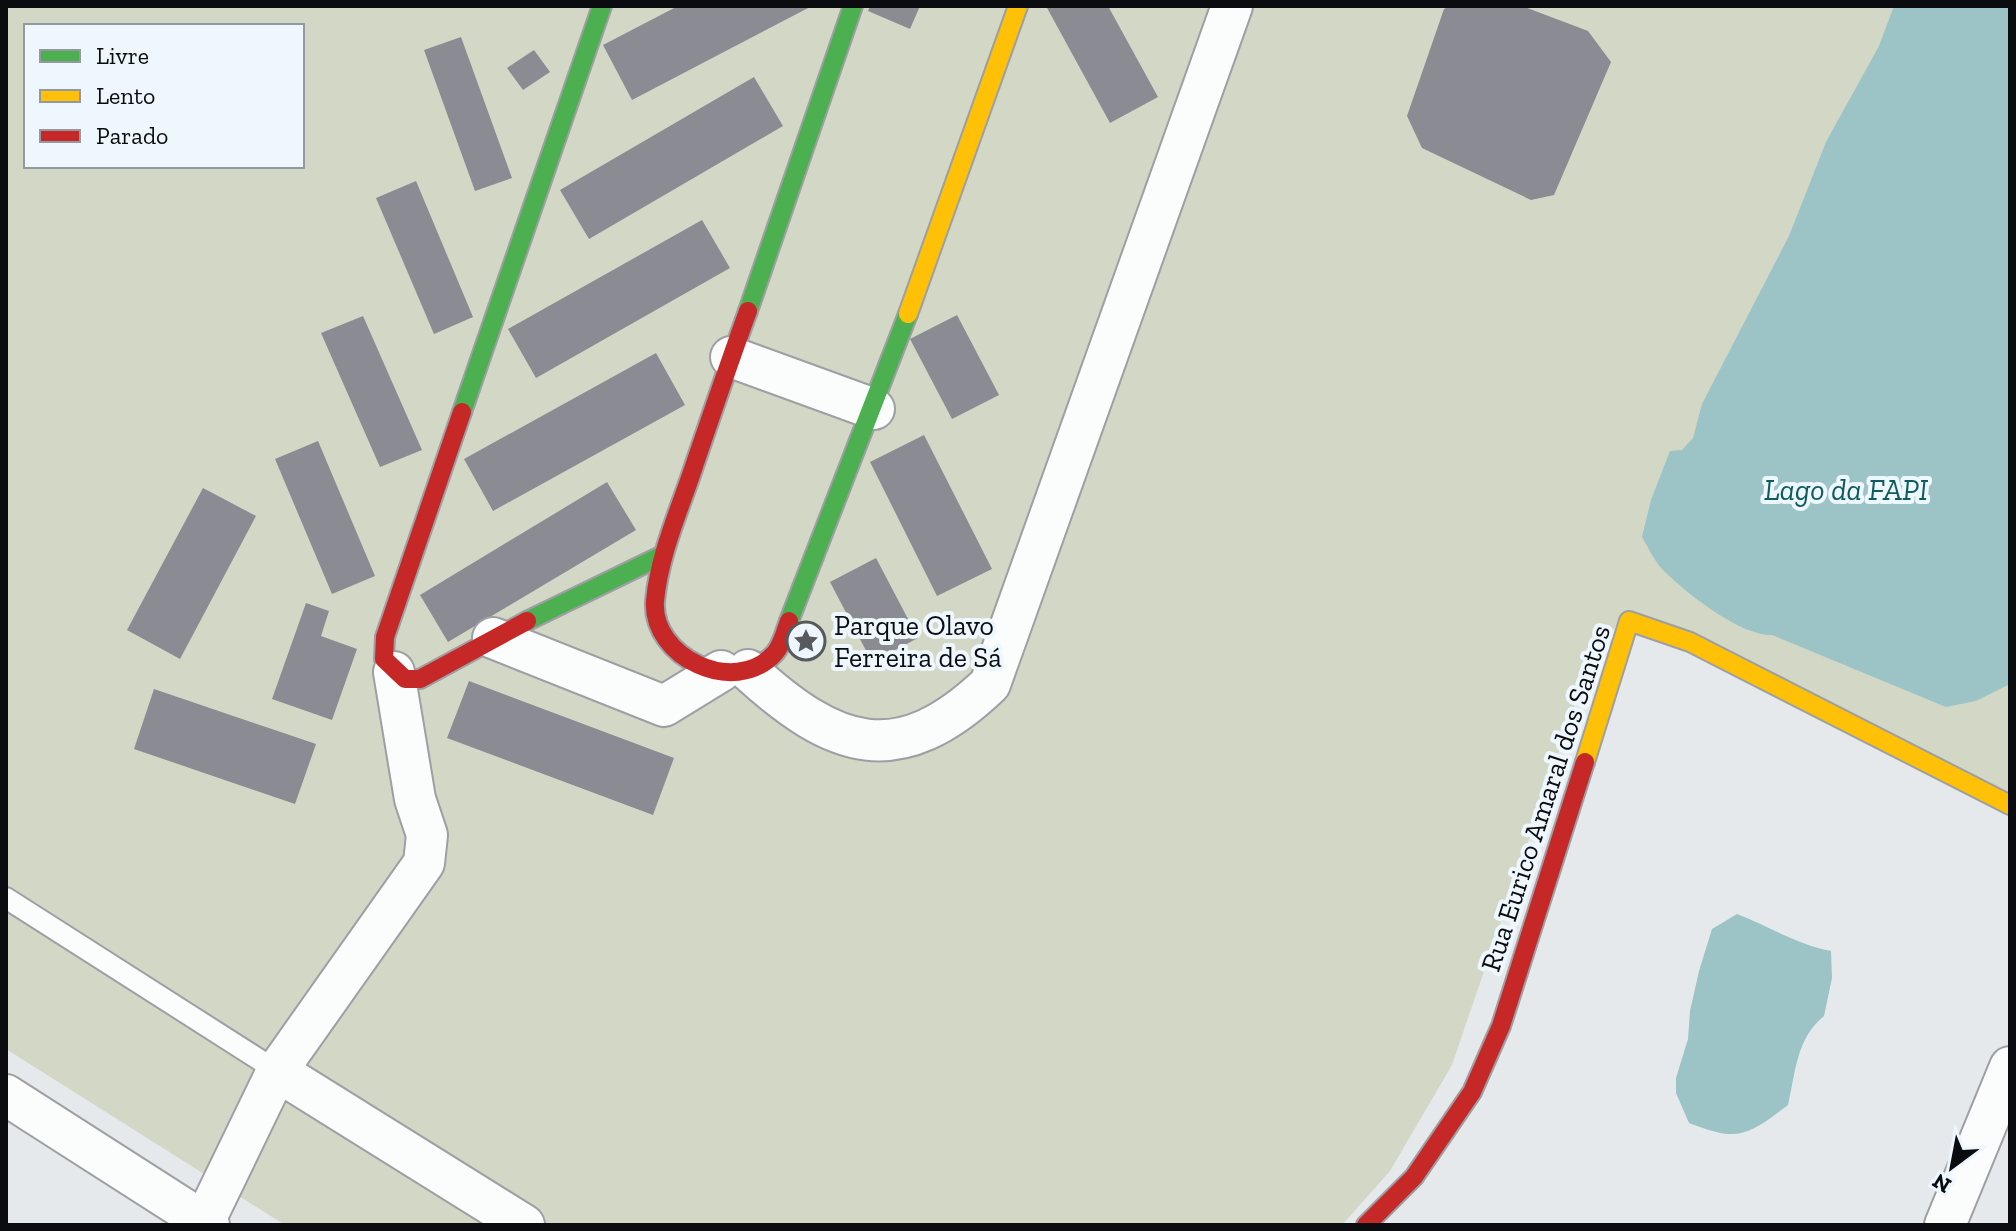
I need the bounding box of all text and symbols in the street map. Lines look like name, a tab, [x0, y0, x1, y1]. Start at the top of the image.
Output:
legend	[24, 24, 304, 168]
text: Livre	[96, 41, 149, 70]
text: Lento	[96, 81, 155, 110]
text: Parado	[96, 121, 168, 150]
water label: Lago da FAPI	[1764, 472, 1929, 508]
place label: Parque Olavo Ferreira de Sá	[834, 609, 1002, 674]
place icon: Parque Olavo Ferreira de Sá	[785, 620, 827, 662]
street label: Rua Eurico Amaral dos Santos	[1474, 621, 1617, 976]
north arrow	[1912, 1127, 1992, 1207]
text: N	[1927, 1168, 1956, 1199]

